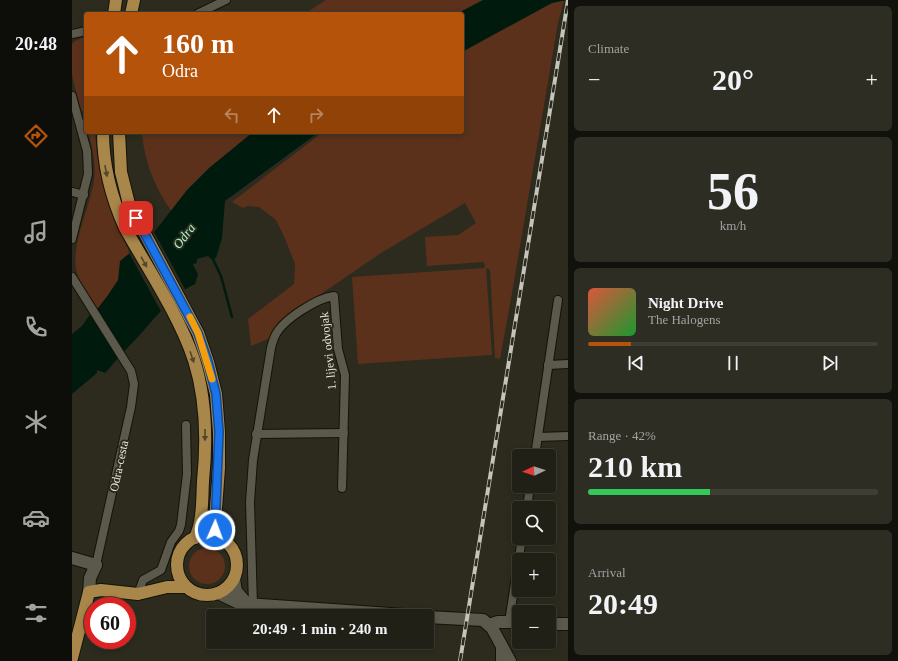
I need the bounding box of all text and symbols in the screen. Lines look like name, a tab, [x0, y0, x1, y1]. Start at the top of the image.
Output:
icon: ahead	[96, 28, 148, 80]
text: 160 m	[162, 28, 234, 59]
text: 20:48	[15, 34, 57, 54]
text: Climate	[588, 41, 629, 56]
text: Odra	[162, 61, 198, 81]
text: 20°	[712, 63, 754, 96]
text: −	[588, 67, 600, 92]
text: +	[866, 67, 878, 92]
icon: left	[221, 104, 243, 126]
icon: ahead	[263, 104, 285, 126]
icon: right	[305, 104, 327, 126]
icon: directions	[22, 122, 50, 150]
text: 56	[707, 163, 759, 220]
one-way arrow	[103, 165, 109, 177]
pin	[119, 201, 153, 235]
icon: arrive	[125, 207, 147, 229]
icon: music	[22, 218, 50, 246]
text: km/h	[720, 218, 746, 233]
water label: Odra	[170, 220, 199, 251]
one-way arrow	[140, 256, 147, 267]
text: Night Drive	[648, 295, 723, 311]
street label: 1. lijevi odvojak	[317, 311, 339, 391]
text: The Halogens	[648, 312, 721, 327]
icon: phone	[22, 313, 50, 341]
one-way arrow	[190, 351, 196, 363]
icon: previous	[625, 352, 647, 374]
icon: pause	[722, 352, 744, 374]
icon: next	[819, 352, 841, 374]
icon: climate	[22, 408, 50, 436]
text: Range · 42%	[588, 428, 656, 443]
one-way arrow	[202, 429, 208, 442]
street label: Odra-cesta	[107, 438, 131, 493]
north arrow	[512, 449, 556, 493]
map controls	[512, 449, 556, 649]
text: 210 km	[588, 450, 682, 483]
button: search	[512, 501, 556, 545]
icon: car	[22, 504, 50, 532]
position arrow	[194, 509, 236, 551]
button: +	[512, 553, 556, 597]
text: Arrival	[588, 565, 626, 580]
text: 20:49	[588, 587, 658, 620]
speed limit sign: 60	[84, 597, 136, 649]
icon: filters	[22, 599, 50, 627]
button: −	[512, 605, 556, 649]
text: 20:49 · 1 min · 240 m	[253, 621, 388, 637]

